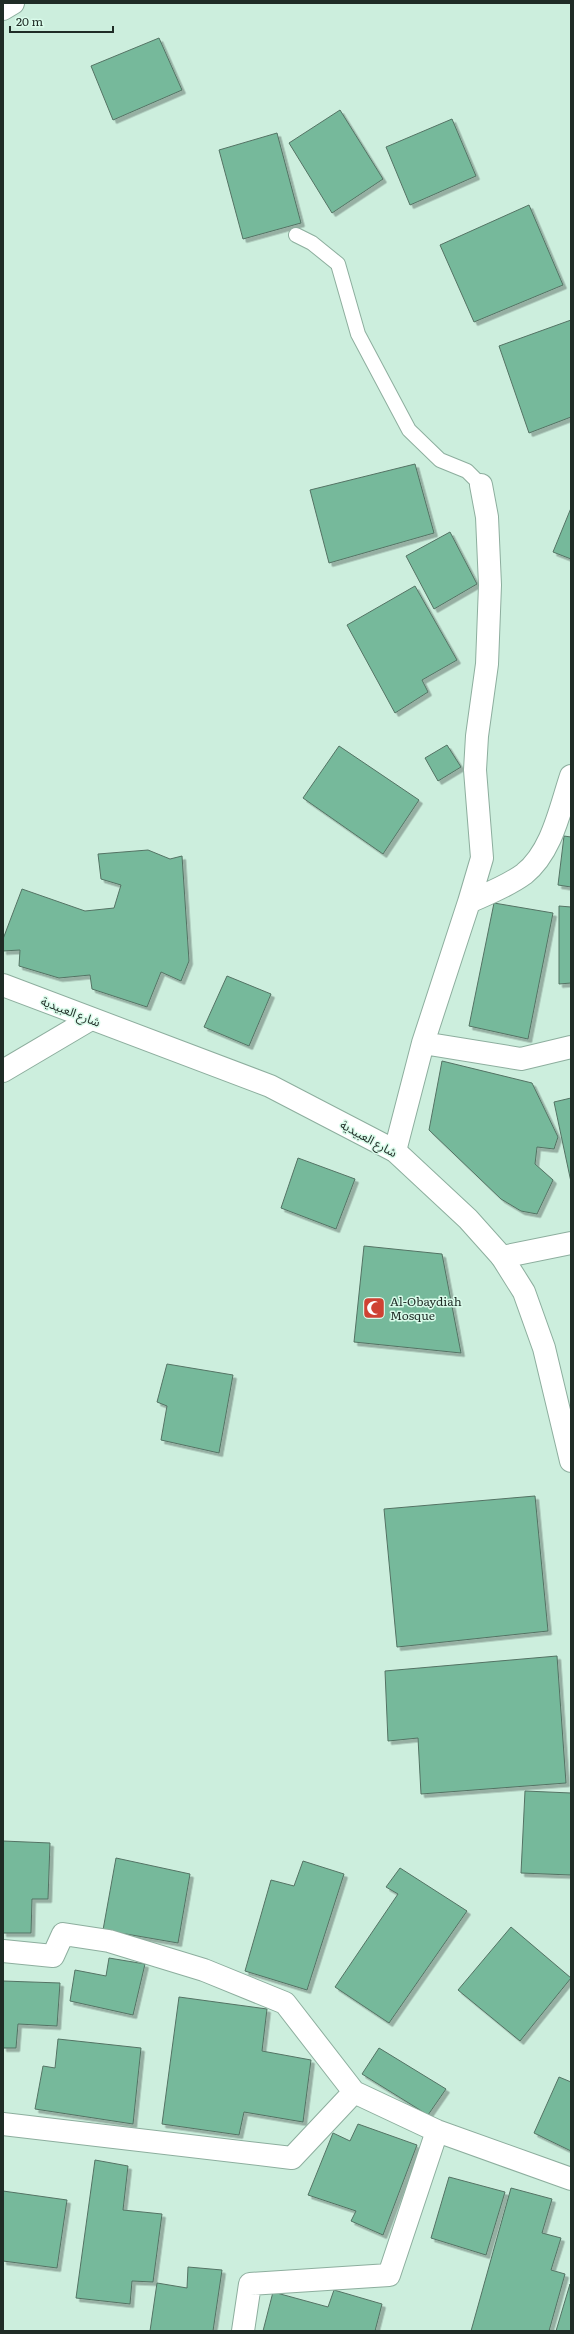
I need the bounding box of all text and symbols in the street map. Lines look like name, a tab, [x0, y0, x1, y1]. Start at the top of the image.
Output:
scale bar	[10, 8, 113, 34]
text: 20 m	[16, 12, 43, 30]
street label: شارع العبيدية	[38, 991, 103, 1032]
street label: شارع العبيدية	[337, 1115, 401, 1162]
place label: Al-Obaydiah Mosque	[390, 1292, 462, 1324]
mosque icon: Al-Obaydiah Mosque	[361, 1295, 387, 1321]

